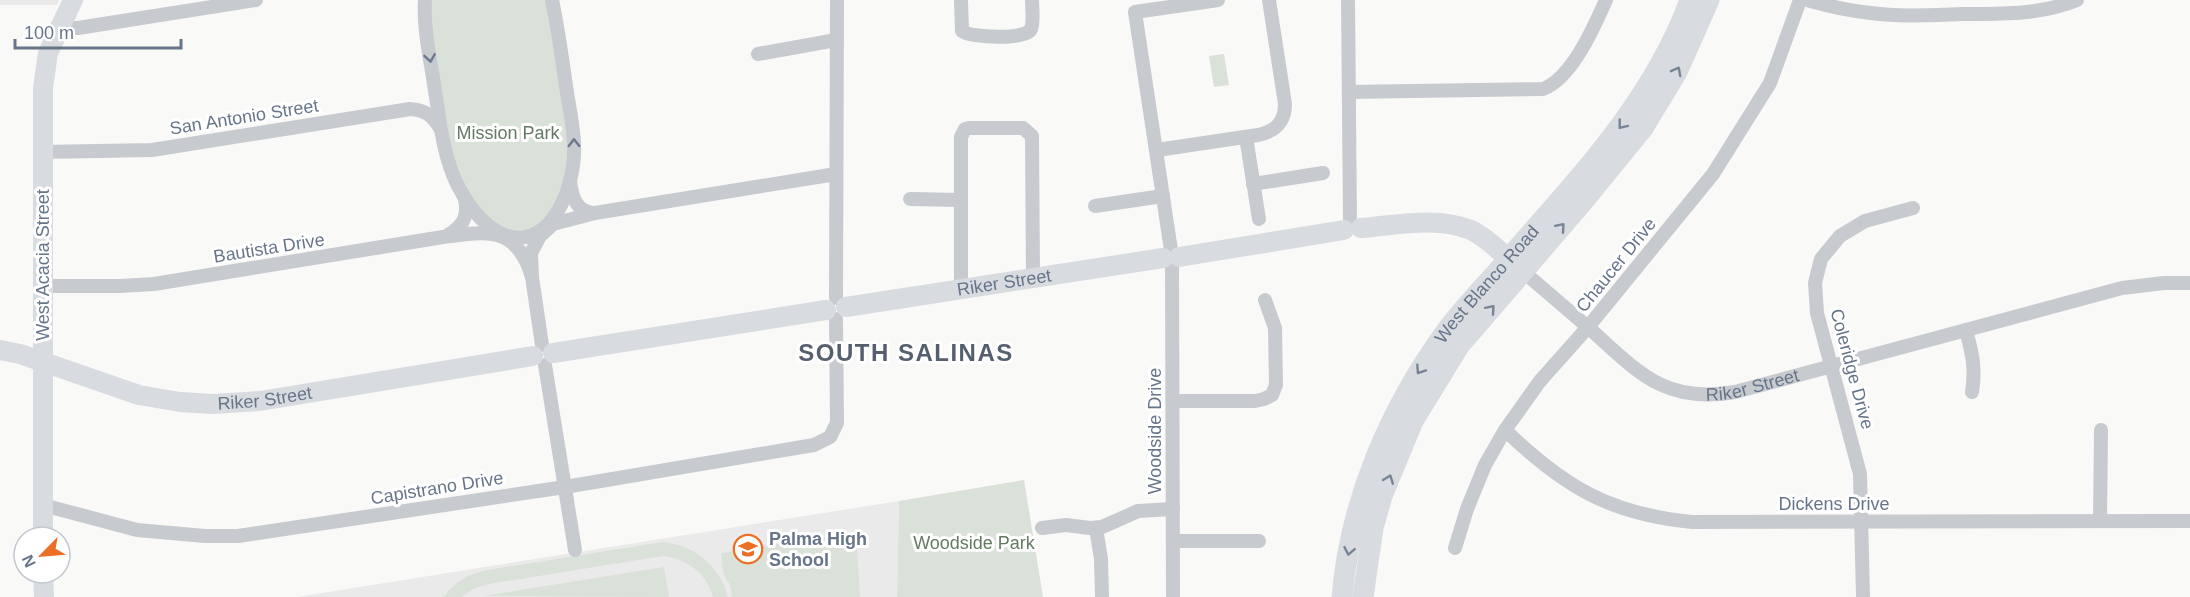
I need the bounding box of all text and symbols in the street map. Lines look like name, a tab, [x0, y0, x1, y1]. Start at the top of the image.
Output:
scale bar	[15, 12, 182, 50]
text: 100 m	[24, 23, 74, 43]
one-way arrow	[424, 53, 436, 63]
one-way arrow	[1670, 67, 1681, 77]
street label: San Antonio Street	[168, 95, 320, 139]
one-way arrow	[1618, 118, 1629, 129]
park label: Mission Park	[456, 123, 561, 143]
one-way arrow	[567, 138, 580, 147]
street label: West Acacia Street	[33, 189, 53, 341]
street label: Chaucer Drive	[1572, 214, 1660, 316]
street label: West Blanco Road	[1431, 221, 1543, 347]
one-way arrow	[1554, 223, 1565, 234]
street label: Bautista Drive	[212, 229, 326, 267]
street label: Riker Street	[956, 265, 1053, 300]
one-way arrow	[1484, 305, 1495, 316]
street label: Coleridge Drive	[1826, 306, 1878, 432]
district label: SOUTH SALINAS	[798, 339, 1014, 366]
one-way arrow	[1416, 363, 1427, 374]
street label: Riker Street	[1705, 365, 1801, 405]
street label: Woodside Drive	[1145, 368, 1165, 494]
street label: Riker Street	[217, 383, 313, 414]
street label: Capistrano Drive	[369, 468, 505, 508]
one-way arrow	[1381, 474, 1394, 485]
street label: Dickens Drive	[1778, 494, 1890, 514]
north arrow	[12, 525, 72, 585]
place label: Palma High School	[769, 529, 867, 570]
school or university icon: Palma High School	[732, 533, 764, 565]
park label: Woodside Park	[913, 533, 1036, 553]
one-way arrow	[1343, 545, 1356, 555]
text: N	[19, 552, 39, 570]

